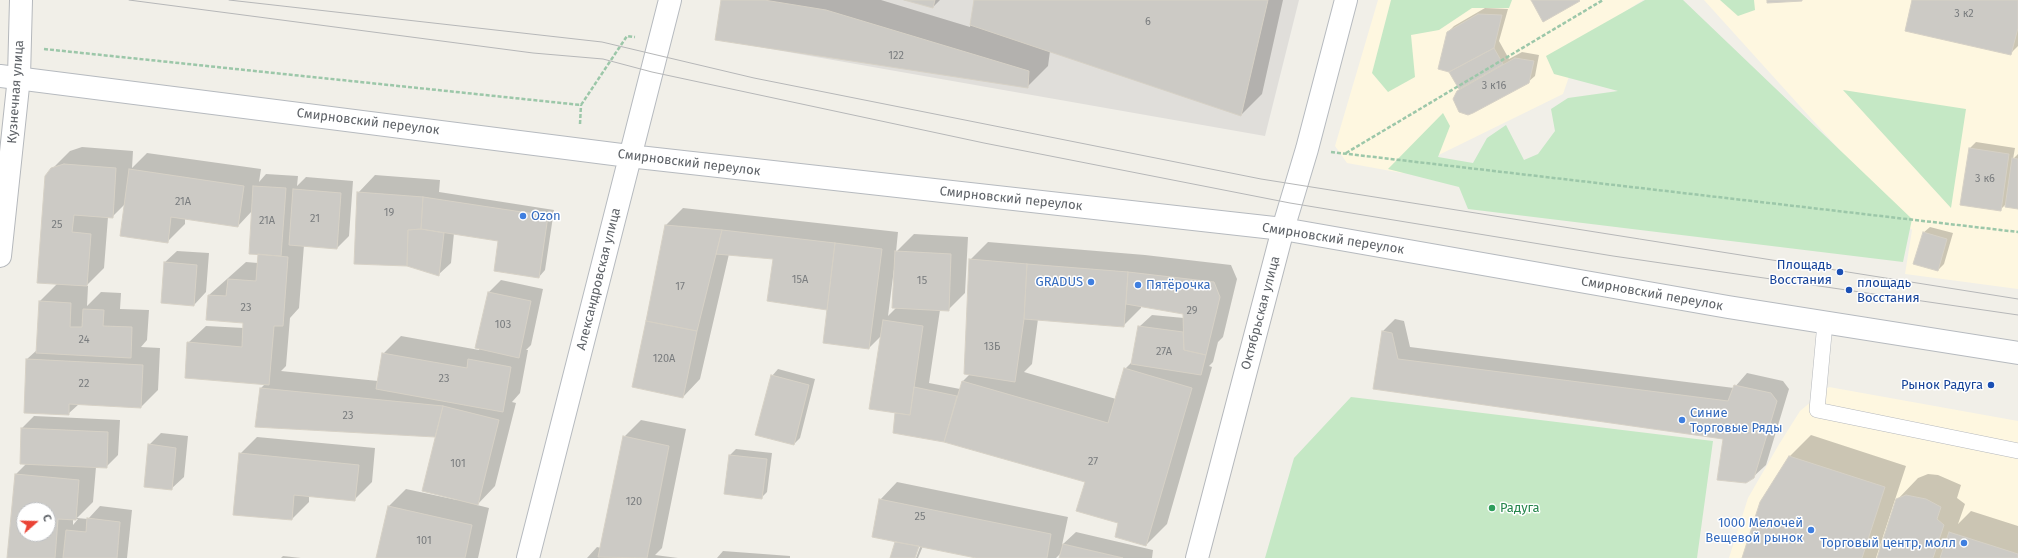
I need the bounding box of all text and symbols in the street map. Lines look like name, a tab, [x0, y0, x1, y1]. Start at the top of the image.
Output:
house number: 3 к2	[1954, 7, 1974, 21]
house number: 6	[1145, 15, 1151, 29]
street label: Кузнечная улица	[5, 40, 27, 144]
house number: 122	[888, 49, 904, 63]
house number: 3 к16	[1482, 79, 1506, 93]
street label: Смирновский переулок	[296, 106, 440, 138]
street label: Смирновский переулок	[617, 147, 761, 179]
house number: 3 к6	[1975, 172, 1995, 186]
street label: Смирновский переулок	[939, 184, 1083, 214]
house number: 21А	[175, 195, 191, 209]
house number: 19	[384, 206, 394, 220]
street label: Александровская улица	[574, 206, 624, 352]
place label: Ozon	[531, 208, 561, 224]
marker: Ozon	[518, 211, 528, 221]
house number: 21	[310, 212, 320, 226]
house number: 21А	[259, 214, 275, 228]
house number: 25	[52, 218, 62, 232]
street label: Смирновский переулок	[1261, 220, 1405, 258]
street label: Октябрьская улица	[1238, 254, 1284, 372]
place label: Площадь Восстания	[1769, 257, 1832, 288]
marker: Площадь Восстания	[1835, 267, 1845, 277]
house number: 15А	[792, 273, 808, 287]
house number: 15	[917, 274, 927, 288]
place label: GRADUS	[1036, 274, 1083, 290]
street label: Смирновский переулок	[1580, 274, 1724, 314]
place label: площадь Восстания	[1857, 275, 1920, 306]
marker: GRADUS	[1086, 277, 1096, 287]
place label: Пятёрочка	[1146, 277, 1211, 293]
house number: 17	[675, 280, 685, 294]
marker: Пятёрочка	[1133, 280, 1143, 290]
marker: площадь Восстания	[1844, 285, 1854, 295]
house number: 23	[241, 301, 251, 315]
house number: 29	[1186, 304, 1198, 318]
house number: 103	[495, 318, 511, 332]
house number: 24	[79, 333, 89, 347]
house number: 13Б	[984, 340, 1000, 354]
house number: 27А	[1156, 345, 1172, 359]
house number: 120А	[653, 352, 675, 366]
house number: 23	[439, 372, 449, 386]
house number: 22	[79, 377, 89, 391]
place label: Рынок Радуга	[1901, 377, 1983, 393]
marker: Рынок Радуга	[1986, 380, 1996, 390]
place label: Синие Торговые Ряды	[1690, 405, 1783, 436]
house number: 23	[343, 409, 353, 423]
marker: Синие Торговые Ряды	[1677, 415, 1687, 425]
house number: 27	[1088, 455, 1098, 469]
house number: 101	[450, 457, 466, 471]
house number: 120	[626, 495, 642, 509]
place label: Радуга	[1500, 500, 1540, 516]
north arrow	[16, 502, 56, 542]
marker: Радуга	[1487, 503, 1497, 513]
house number: 25	[915, 510, 925, 524]
text: С	[40, 513, 54, 523]
place label: 1000 Мелочей Вещевой рынок	[1705, 515, 1803, 546]
marker: 1000 Мелочей Вещевой рынок	[1806, 525, 1816, 535]
house number: 101	[416, 534, 432, 548]
place label: Торговый центр, молл	[1820, 535, 1956, 551]
marker: Торговый центр, молл	[1959, 538, 1969, 548]

